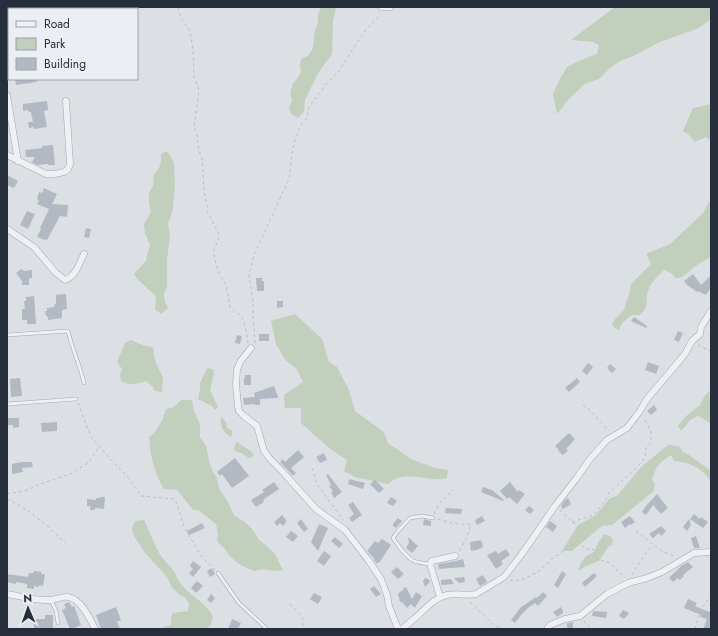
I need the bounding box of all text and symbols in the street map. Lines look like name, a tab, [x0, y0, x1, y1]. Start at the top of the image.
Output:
legend	[8, 8, 138, 80]
text: Road	[44, 15, 70, 33]
text: Park	[44, 35, 66, 53]
text: Building	[44, 55, 86, 73]
north arrow	[8, 588, 48, 628]
text: N	[23, 590, 32, 606]

